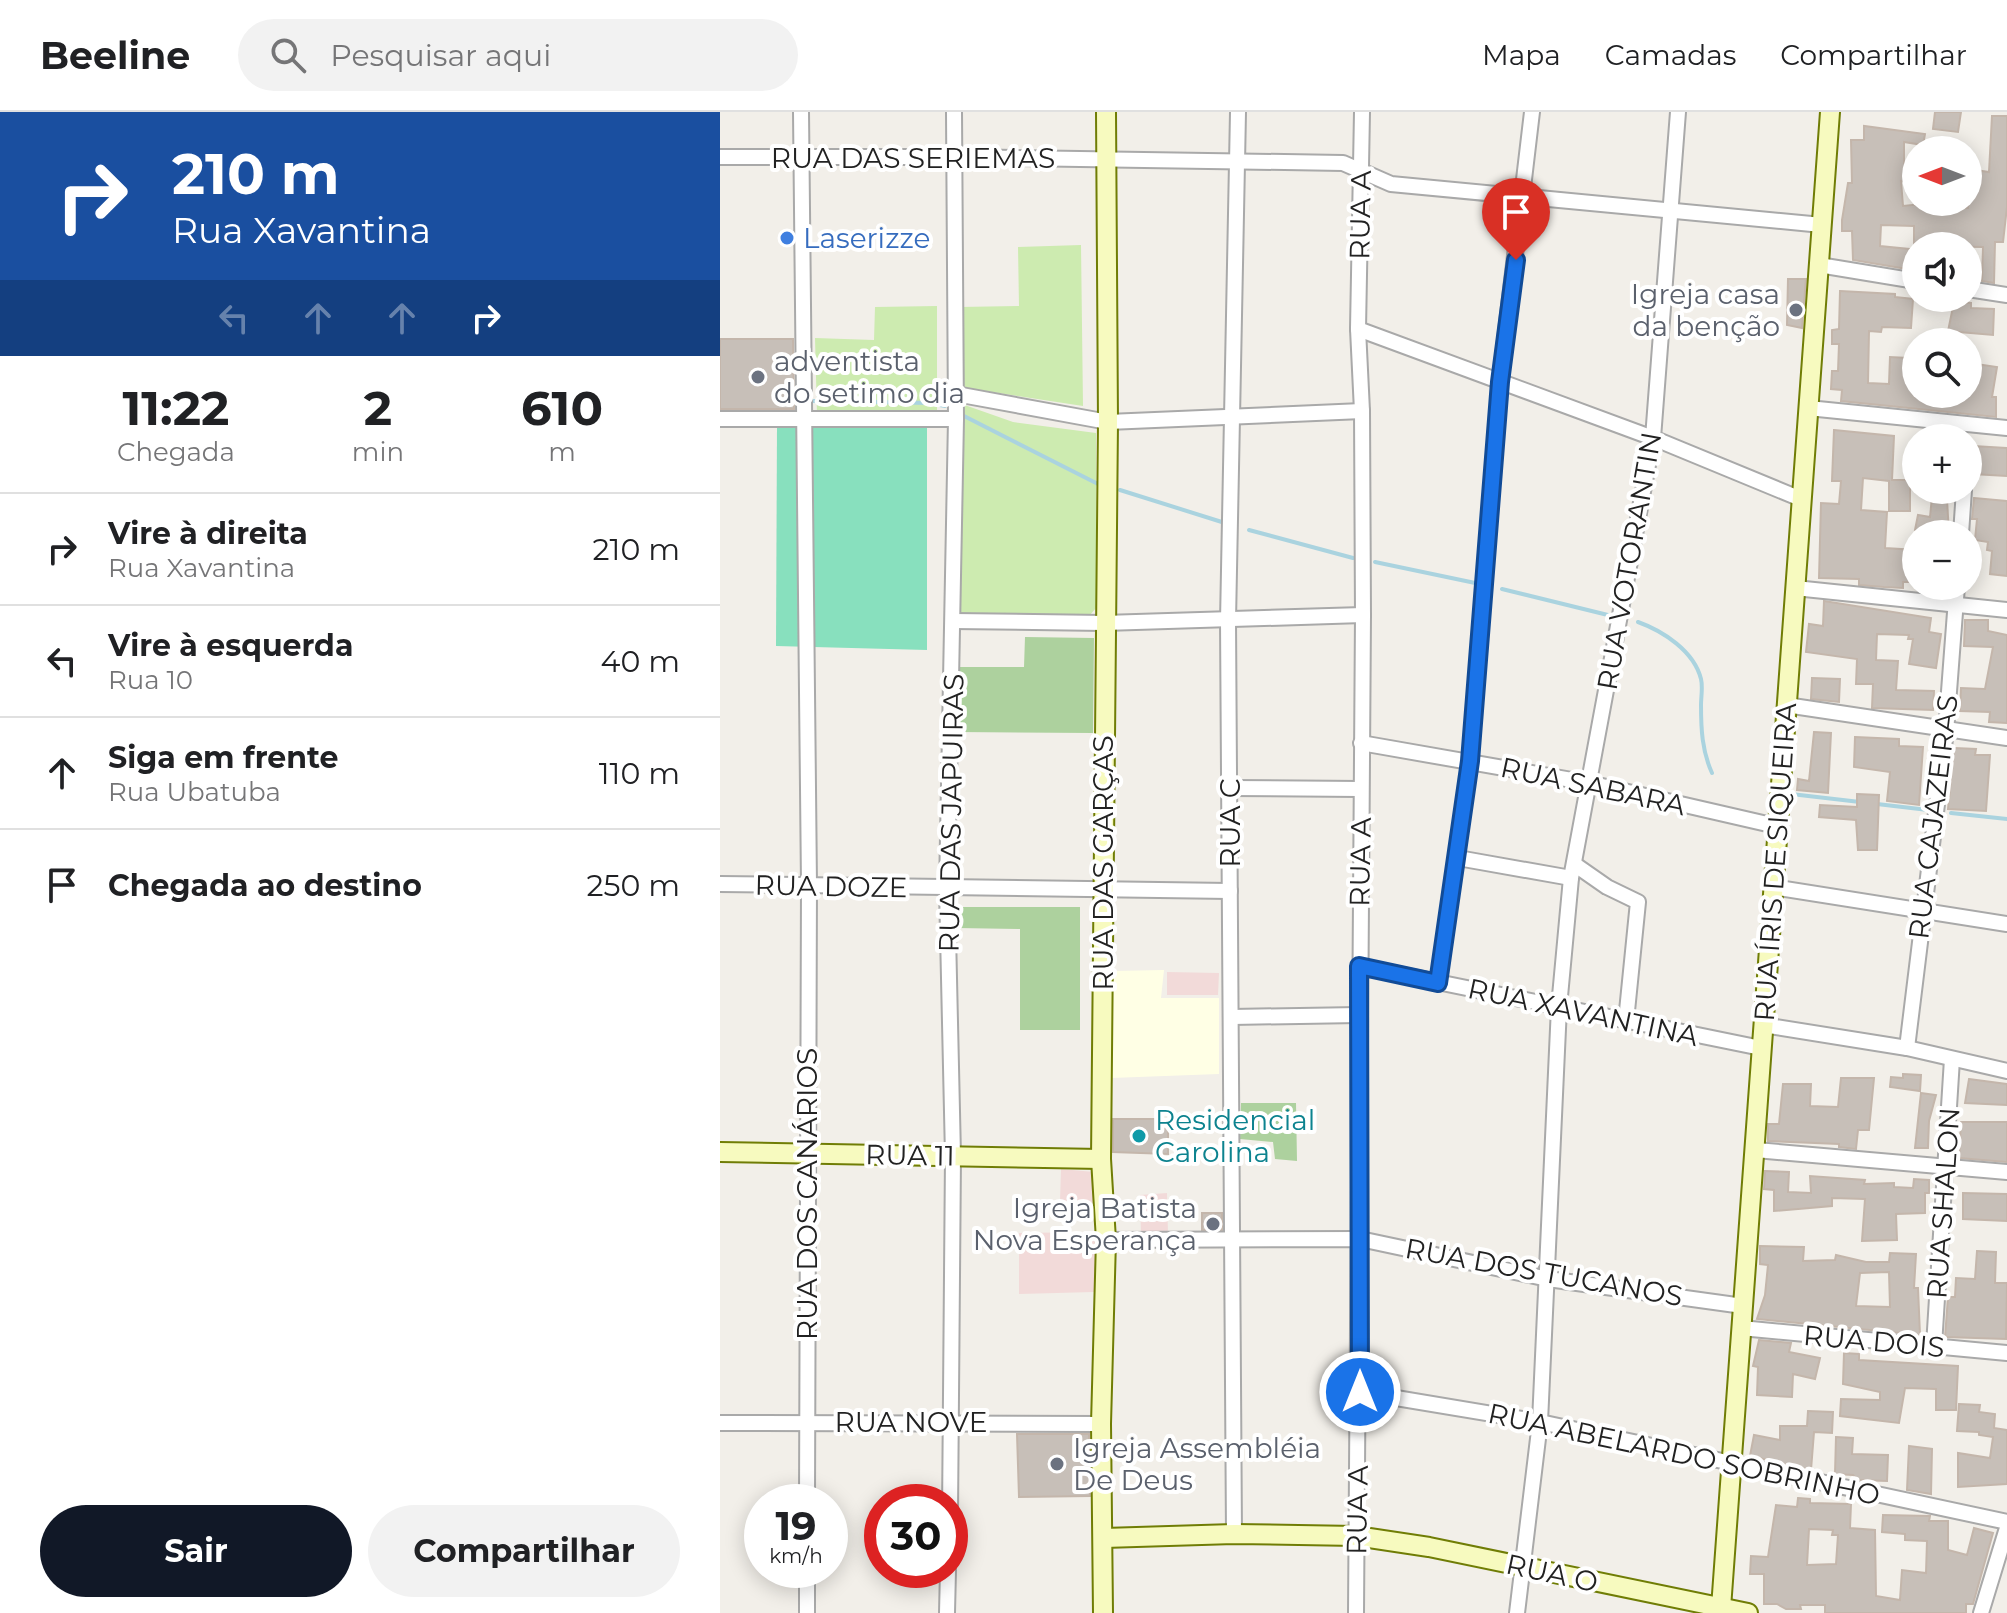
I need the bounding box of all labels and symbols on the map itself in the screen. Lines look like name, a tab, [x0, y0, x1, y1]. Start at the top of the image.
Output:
north arrow	[1902, 136, 1982, 216]
street label: RUA DAS SERIEMAS	[771, 141, 1055, 175]
street label: RUA A	[1342, 169, 1378, 260]
pin	[1482, 178, 1550, 260]
place label: Laserizze	[803, 221, 930, 255]
marker: Laserizze	[778, 229, 796, 247]
place label: Igreja casa da benção	[1631, 277, 1780, 343]
marker: Igreja casa da benção	[1787, 301, 1805, 319]
place label: adventista do setimo dia	[774, 344, 965, 410]
marker: adventista do setimo dia	[749, 368, 767, 386]
street label: RUA VOTORANTIN	[1590, 429, 1668, 693]
street label: RUA DAS JAPUIRAS	[932, 673, 970, 953]
street label: RUA CAJAZEIRAS	[1901, 693, 1965, 941]
street label: RUA ÍRIS DE SIQUEIRA	[1747, 701, 1803, 1022]
street label: RUA DAS GARÇAS	[1086, 735, 1120, 991]
street label: RUA SABARA	[1497, 750, 1689, 822]
street label: RUA C	[1213, 778, 1247, 868]
street label: RUA A	[1342, 816, 1378, 907]
street label: RUA DOZE	[754, 868, 908, 904]
street label: RUA XAVANTINA	[1465, 971, 1702, 1053]
street label: RUA DOS CANÁRIOS	[790, 1048, 824, 1340]
place label: Residencial Carolina	[1155, 1103, 1315, 1169]
street label: RUA SHALON	[1919, 1106, 1967, 1300]
marker: Residencial Carolina	[1130, 1127, 1148, 1145]
street label: RUA 11	[865, 1137, 955, 1173]
place label: Igreja Batista Nova Esperança	[973, 1191, 1197, 1257]
marker: Igreja Batista Nova Esperança	[1204, 1215, 1222, 1233]
street label: RUA DOS TUCANOS	[1403, 1231, 1685, 1313]
street label: RUA DOIS	[1802, 1318, 1946, 1364]
position arrow	[1318, 1350, 1402, 1434]
street label: RUA ABELARDO SOBRINHO	[1485, 1396, 1883, 1512]
street label: RUA NOVE	[835, 1405, 987, 1439]
place label: Igreja Assembléia De Deus	[1073, 1431, 1321, 1497]
marker: Igreja Assembléia De Deus	[1048, 1455, 1066, 1473]
street label: RUA A	[1339, 1464, 1375, 1555]
speed limit sign: 30	[864, 1484, 968, 1588]
street label: RUA O	[1503, 1547, 1601, 1599]

